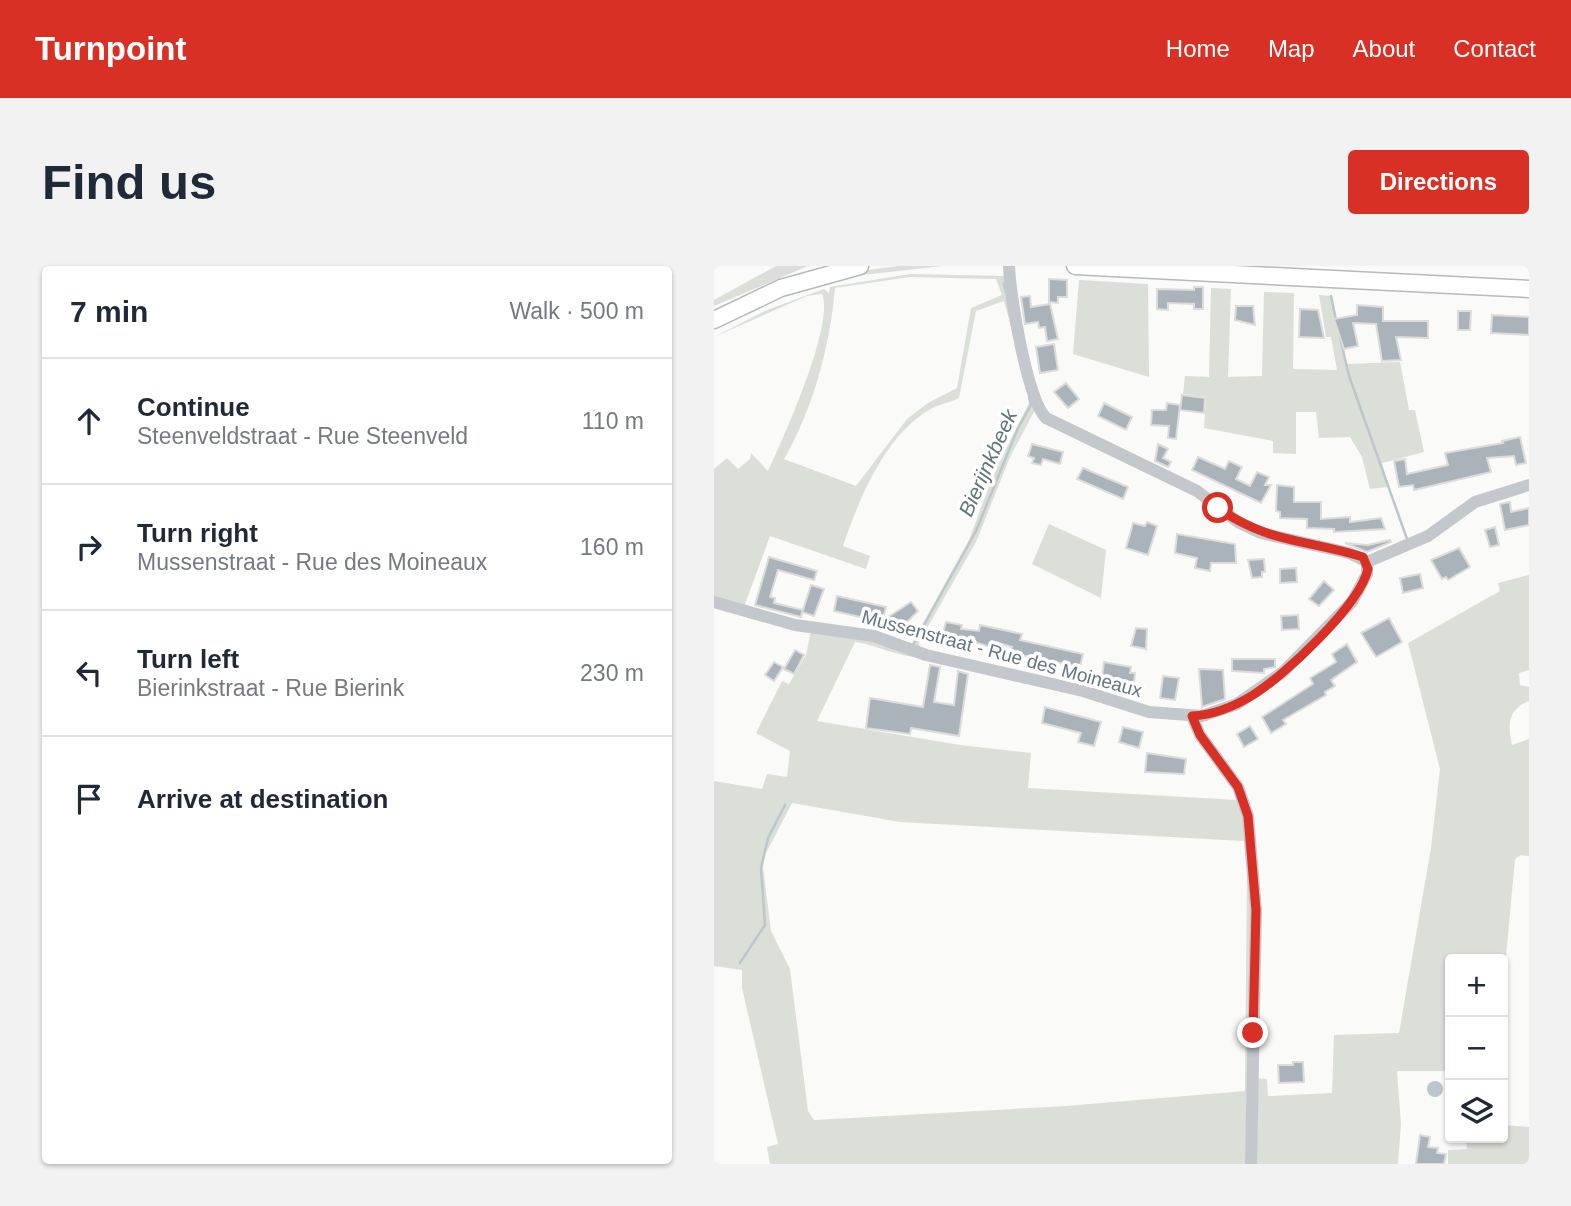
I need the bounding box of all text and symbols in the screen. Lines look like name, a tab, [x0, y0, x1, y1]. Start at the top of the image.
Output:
text: Turnpoint	[35, 30, 187, 67]
text: Home	[1166, 35, 1230, 62]
text: Map	[1268, 35, 1315, 62]
text: About	[1353, 35, 1415, 62]
text: Contact	[1453, 35, 1536, 62]
button: Directions	[1348, 150, 1529, 214]
text: Find us	[42, 155, 216, 209]
text: 7 min	[70, 295, 148, 328]
text: Walk · 500 m	[509, 298, 644, 324]
text: Continue	[137, 392, 250, 422]
icon: ahead	[70, 402, 108, 440]
water label: Bierijnkbeek	[954, 405, 1022, 520]
text: 110 m	[582, 408, 644, 434]
text: Steenveldstraat - Rue Steenveld	[137, 423, 468, 449]
route start	[1202, 492, 1233, 523]
text: Turn right	[137, 518, 258, 548]
icon: right	[70, 528, 108, 566]
text: 160 m	[580, 534, 644, 560]
text: Mussenstraat - Rue des Moineaux	[137, 549, 487, 575]
street label: Mussenstraat - Rue des Moineaux	[859, 606, 1145, 701]
text: Turn left	[137, 644, 239, 674]
icon: left	[70, 654, 108, 692]
text: 230 m	[580, 660, 644, 686]
text: Bierinkstraat - Rue Bierink	[137, 675, 404, 701]
icon: arrive	[70, 780, 108, 818]
text: Arrive at destination	[137, 784, 388, 814]
map controls	[1445, 954, 1508, 1143]
button: +	[1445, 954, 1508, 1017]
route end	[1237, 1017, 1268, 1048]
button: −	[1445, 1017, 1508, 1080]
button: layers	[1445, 1080, 1508, 1143]

